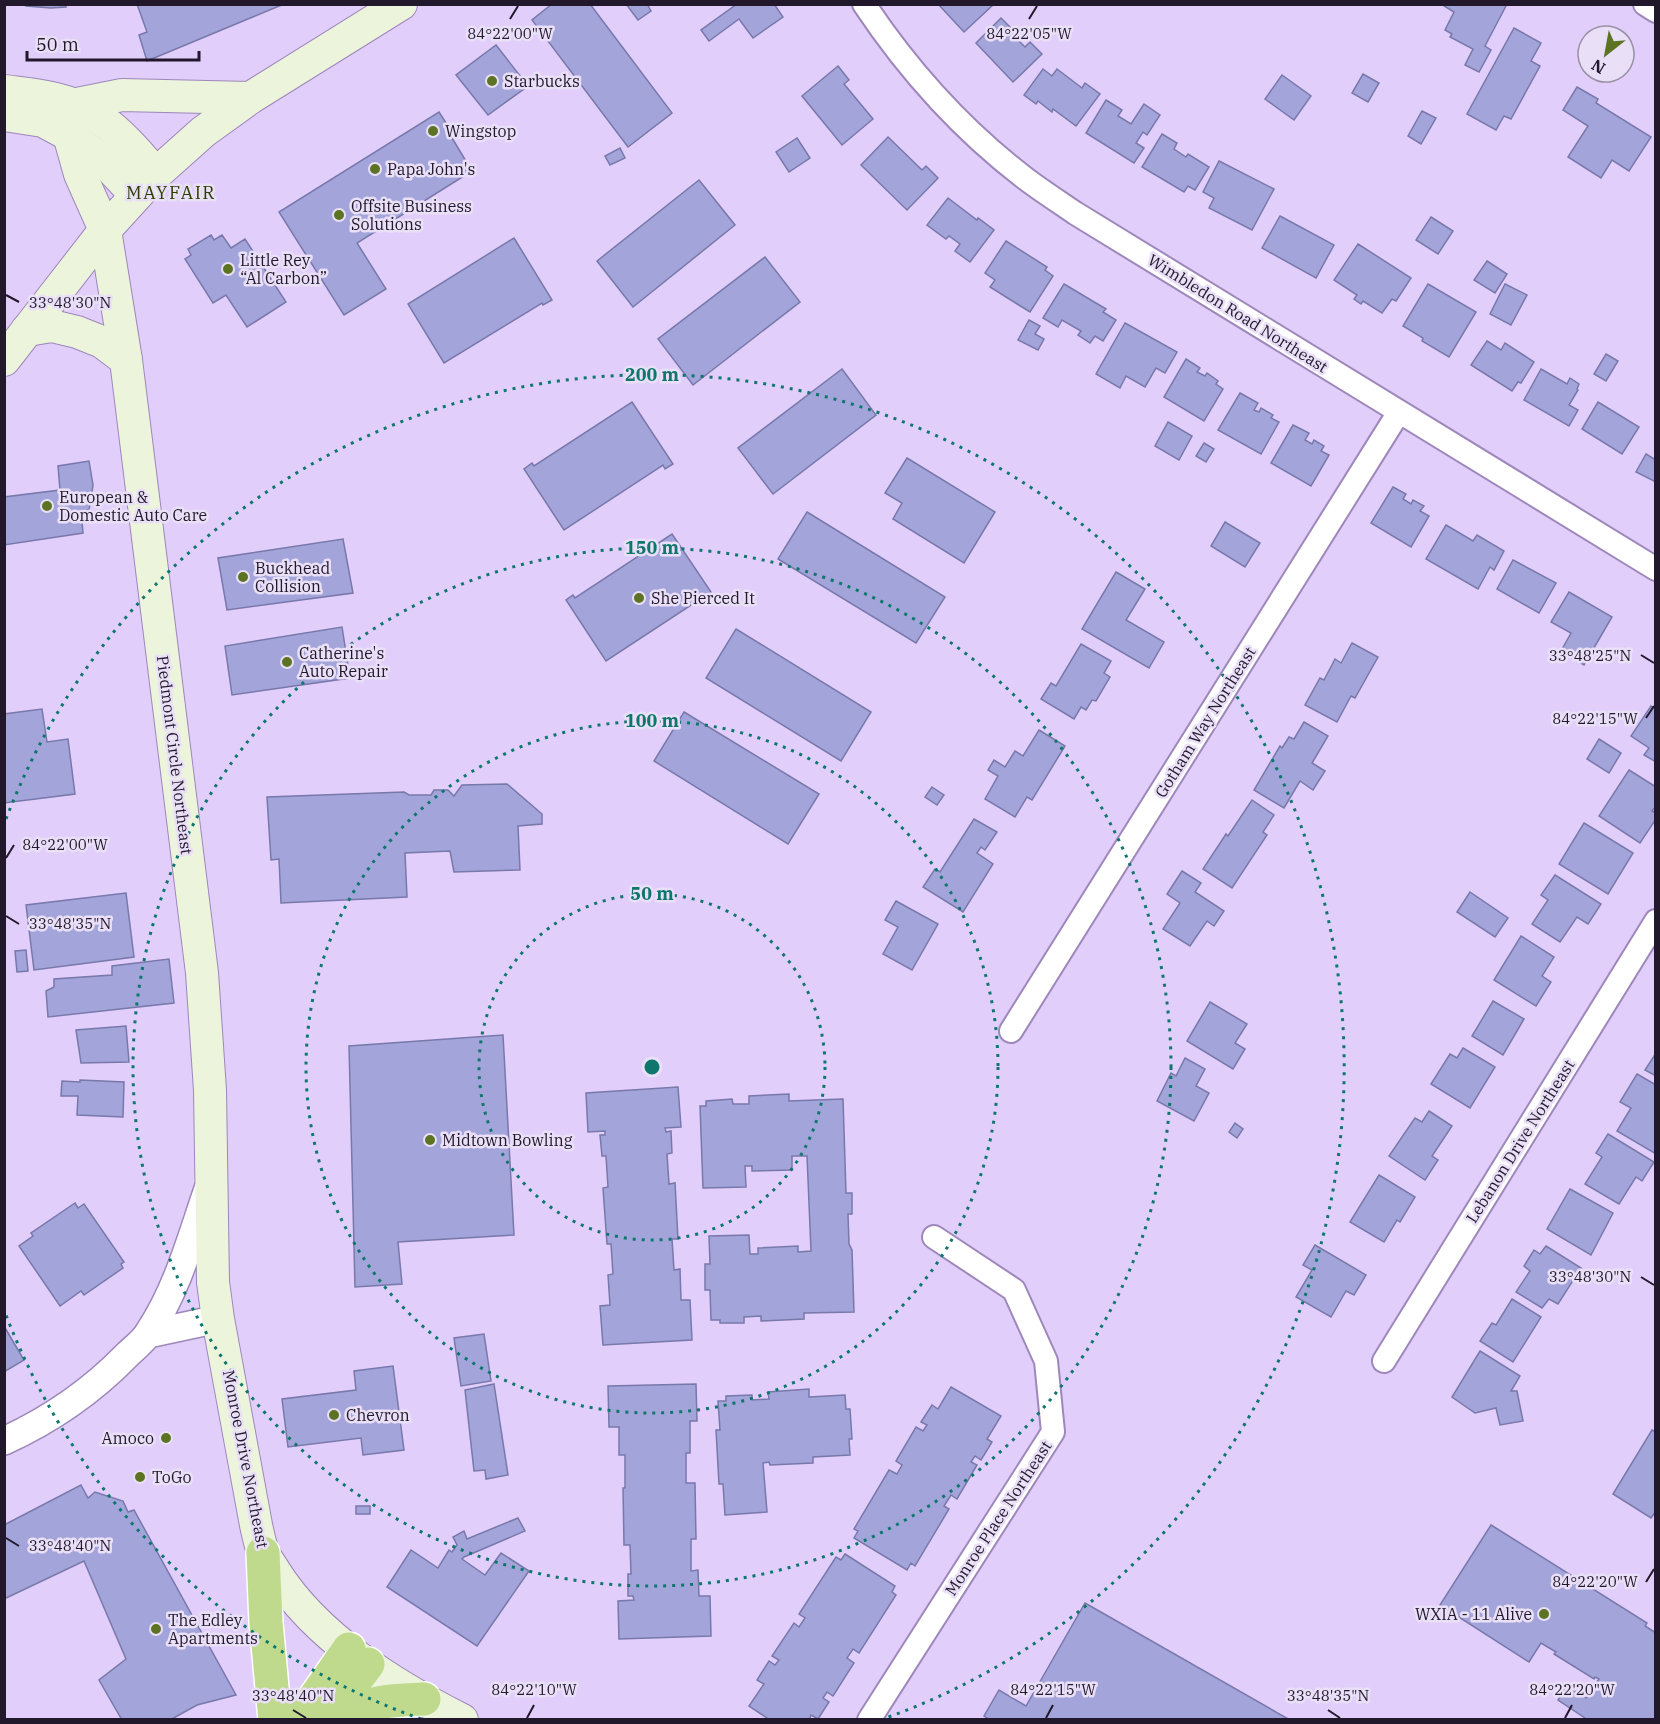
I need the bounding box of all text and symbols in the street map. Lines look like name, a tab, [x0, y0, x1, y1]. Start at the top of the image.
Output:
scale bar	[27, 24, 200, 62]
text: 84°22'00"W	[467, 24, 553, 43]
text: 84°22'05"W	[986, 24, 1072, 43]
north arrow	[1576, 24, 1636, 84]
text: 50 m	[36, 33, 79, 56]
text: N	[1588, 55, 1609, 79]
place label: Starbucks	[504, 71, 580, 91]
marker: Starbucks	[485, 74, 499, 88]
place label: Wingstop	[445, 121, 517, 141]
marker: Wingstop	[426, 124, 440, 138]
place label: Papa John's	[387, 159, 475, 179]
marker: Papa John's	[368, 162, 382, 176]
district label: MAYFAIR	[126, 181, 216, 204]
place label: Offsite Business Solutions	[351, 196, 472, 234]
marker: Offsite Business Solutions	[332, 208, 346, 222]
street label: Wimbledon Road Northeast	[1144, 249, 1332, 377]
place label: Little Rey “Al Carbon”	[240, 250, 327, 288]
marker: Little Rey “Al Carbon”	[221, 262, 235, 276]
text: 33°48'30"N	[29, 293, 111, 312]
text: 200 m	[625, 363, 680, 386]
place label: European & Domestic Auto Care	[59, 487, 207, 525]
marker: European & Domestic Auto Care	[40, 499, 54, 513]
text: 150 m	[625, 536, 680, 559]
place label: Buckhead Collision	[255, 558, 331, 596]
marker: Buckhead Collision	[236, 570, 250, 584]
place label: She Pierced It	[651, 588, 755, 608]
marker: She Pierced It	[632, 591, 646, 605]
street label: Gotham Way Northeast	[1150, 642, 1260, 801]
place label: Catherine's Auto Repair	[299, 643, 388, 681]
text: 33°48'25"N	[1549, 646, 1631, 665]
street label: Piedmont Circle Northeast	[153, 654, 197, 856]
marker: Catherine's Auto Repair	[280, 655, 294, 669]
text: 100 m	[625, 709, 680, 732]
text: 84°22'15"W	[1552, 709, 1638, 728]
text: 84°22'00"W	[22, 835, 108, 854]
text: 50 m	[630, 882, 674, 905]
text: 33°48'35"N	[29, 914, 111, 933]
street label: Lebanon Drive Northeast	[1461, 1055, 1579, 1226]
centre of rings	[642, 1057, 662, 1077]
place label: Midtown Bowling	[442, 1130, 573, 1150]
marker: Midtown Bowling	[423, 1133, 437, 1147]
text: 33°48'30"N	[1549, 1267, 1631, 1286]
street label: Monroe Drive Northeast	[219, 1368, 273, 1550]
place label: Chevron	[346, 1405, 410, 1425]
marker: Chevron	[327, 1408, 341, 1422]
place label: Amoco	[101, 1428, 154, 1448]
marker: Amoco	[159, 1431, 173, 1445]
street label: Monroe Place Northeast	[940, 1436, 1056, 1599]
place label: ToGo	[152, 1467, 191, 1487]
marker: ToGo	[133, 1470, 147, 1484]
text: 33°48'40"N	[29, 1536, 111, 1555]
text: 84°22'20"W	[1552, 1572, 1638, 1591]
place label: WXIA - 11 Alive	[1415, 1604, 1532, 1624]
marker: WXIA - 11 Alive	[1537, 1607, 1551, 1621]
place label: The Edley Apartments	[168, 1610, 258, 1648]
marker: The Edley Apartments	[149, 1622, 163, 1636]
text: 84°22'10"W	[491, 1680, 577, 1699]
text: 84°22'15"W	[1010, 1680, 1096, 1699]
text: 84°22'20"W	[1529, 1680, 1615, 1699]
text: 33°48'40"N	[252, 1686, 334, 1705]
text: 33°48'35"N	[1287, 1686, 1369, 1705]

